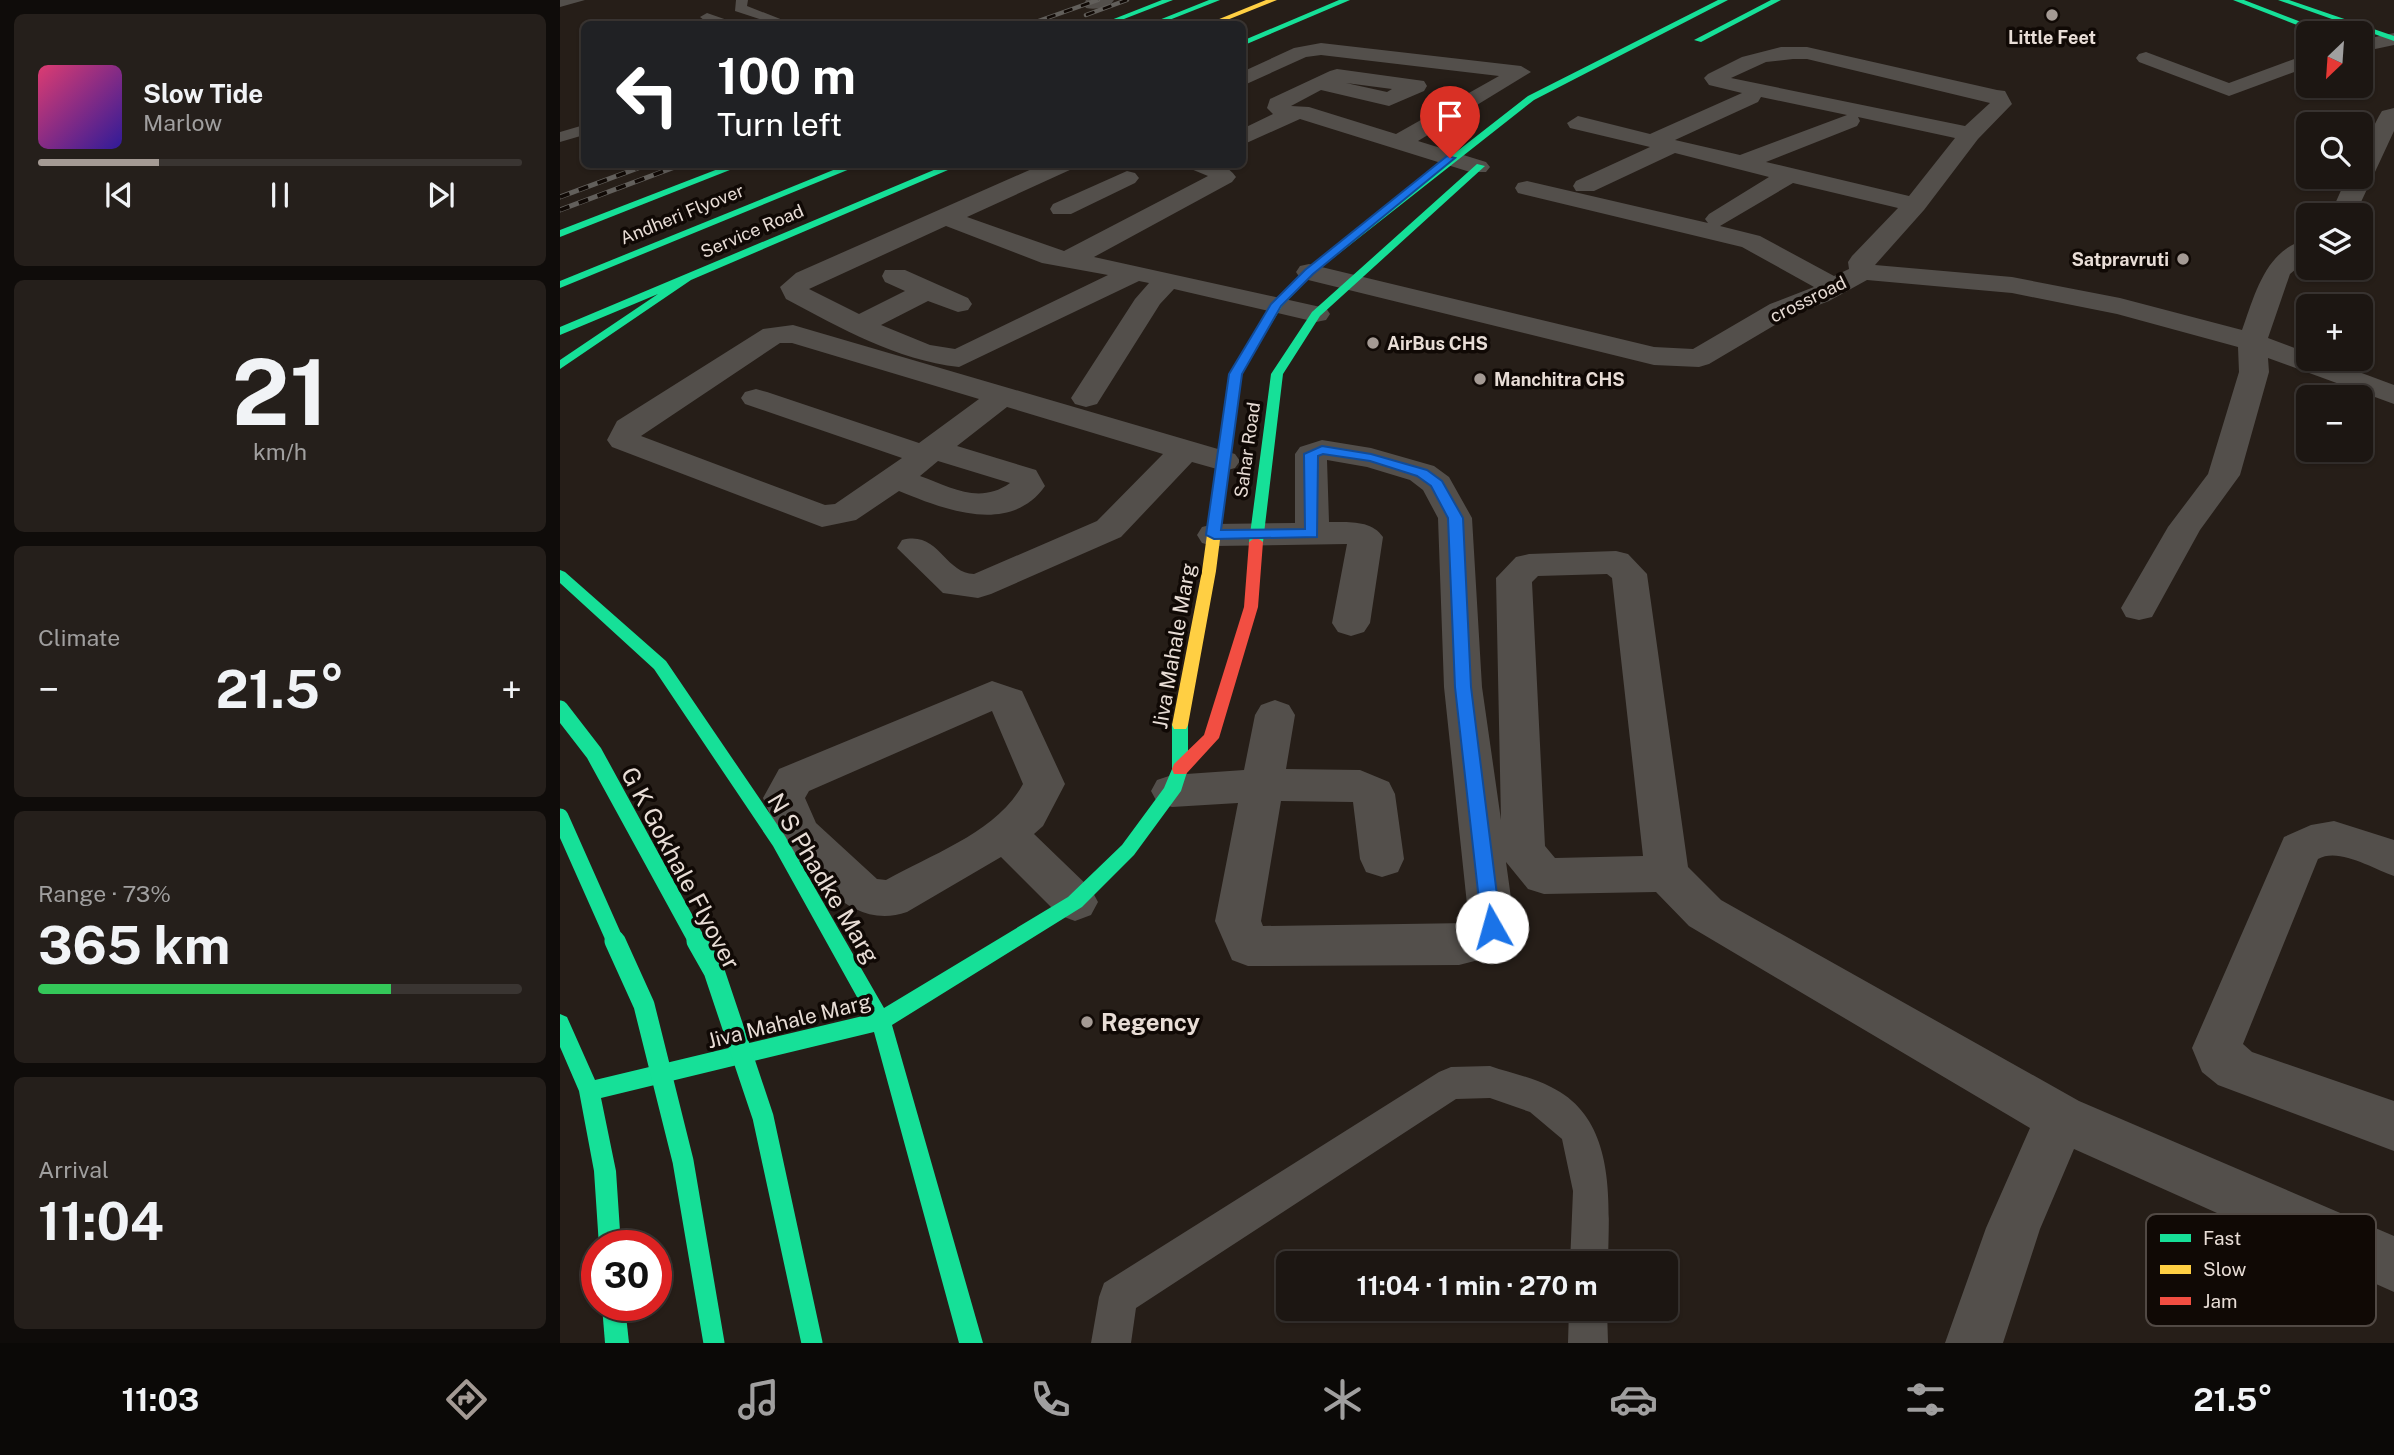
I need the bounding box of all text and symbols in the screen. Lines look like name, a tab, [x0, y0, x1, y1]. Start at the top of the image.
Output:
marker: Little Feet	[2044, 7, 2060, 23]
north arrow	[2296, 21, 2373, 98]
map controls	[2296, 21, 2373, 462]
place label: Little Feet	[2008, 27, 2096, 48]
text: 100 m	[717, 47, 856, 105]
icon: left	[602, 49, 693, 140]
text: Slow Tide	[143, 78, 263, 109]
pin	[1420, 86, 1480, 158]
icon: arrive	[1431, 97, 1469, 135]
text: Turn left	[717, 106, 842, 143]
text: Marlow	[143, 109, 222, 136]
button: search	[2296, 112, 2373, 189]
icon: previous	[100, 176, 138, 214]
icon: pause	[261, 176, 299, 214]
icon: next	[422, 176, 460, 214]
street label: Andheri Flyover	[617, 180, 747, 248]
street label: Service Road	[697, 200, 807, 262]
button: layers	[2296, 203, 2373, 280]
place label: Satpravruti	[2071, 249, 2169, 270]
marker: Satpravruti	[2175, 251, 2191, 267]
street label: crossroad	[1766, 271, 1850, 327]
button: +	[2296, 294, 2373, 371]
place label: AirBus CHS	[1387, 333, 1488, 354]
marker: AirBus CHS	[1365, 335, 1381, 351]
text: 21	[232, 339, 328, 445]
place label: Manchitra CHS	[1494, 369, 1625, 390]
marker: Manchitra CHS	[1472, 371, 1488, 387]
button: −	[2296, 385, 2373, 462]
street label: Sahar Road	[1230, 401, 1264, 499]
text: km/h	[253, 438, 307, 465]
street label: Jiva Mahale Marg	[1147, 561, 1201, 731]
text: Climate	[38, 624, 120, 651]
text: 21.5°	[215, 659, 345, 720]
text: −	[38, 667, 59, 712]
text: +	[501, 667, 522, 712]
street label: G K Gokhale Flyover	[616, 762, 746, 974]
street label: N S Phadke Marg	[762, 788, 886, 968]
text: Range · 73%	[38, 880, 171, 907]
position arrow	[1455, 890, 1529, 964]
text: 365 km	[38, 915, 230, 976]
street label: Jiva Mahale Marg	[704, 989, 874, 1053]
place label: Regency	[1101, 1008, 1201, 1036]
marker: Regency	[1079, 1014, 1095, 1030]
text: Arrival	[38, 1156, 109, 1183]
text: 11:04	[38, 1191, 164, 1252]
legend	[2146, 1214, 2376, 1326]
text: Fast	[2203, 1227, 2241, 1249]
speed limit sign: 30	[581, 1230, 672, 1321]
text: Slow	[2203, 1258, 2247, 1280]
text: 11:04 · 1 min · 270 m	[1357, 1270, 1597, 1301]
text: Jam	[2203, 1290, 2237, 1312]
icon: directions	[442, 1375, 491, 1424]
icon: music	[734, 1375, 783, 1424]
icon: phone	[1026, 1375, 1075, 1424]
icon: climate	[1318, 1375, 1367, 1424]
icon: car	[1609, 1375, 1658, 1424]
icon: filters	[1901, 1375, 1950, 1424]
text: 11:03	[121, 1381, 199, 1418]
text: 21.5°	[2193, 1381, 2273, 1418]

